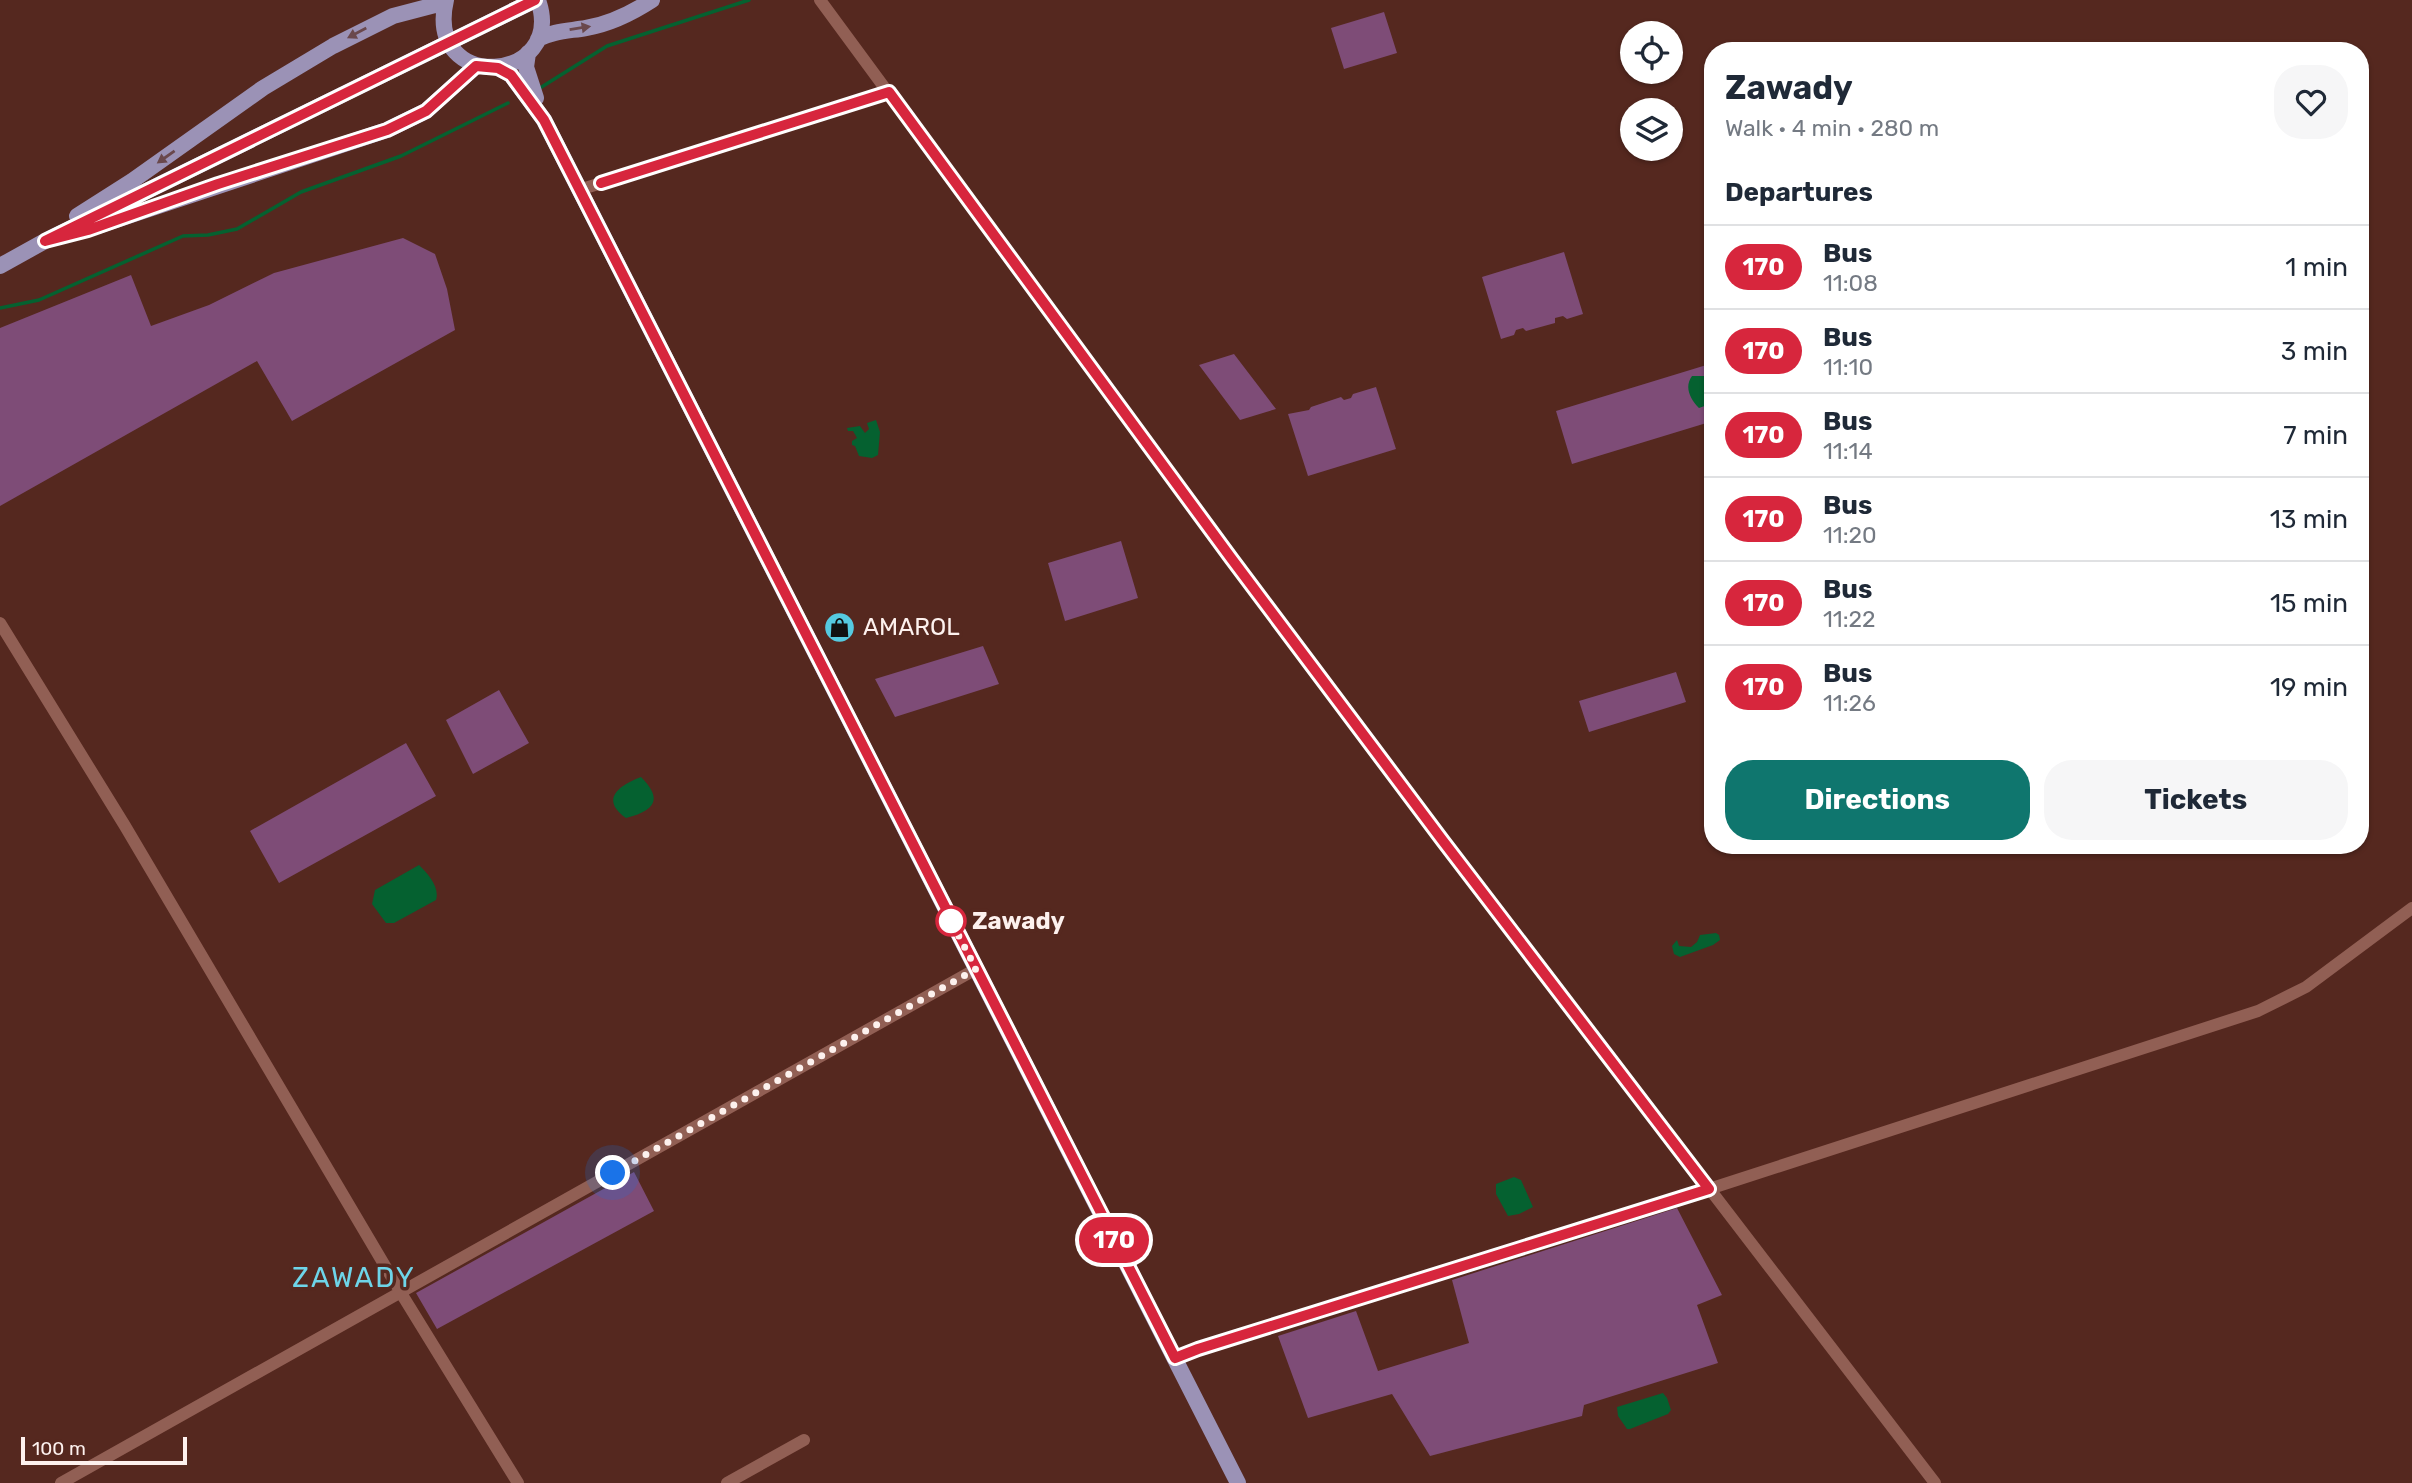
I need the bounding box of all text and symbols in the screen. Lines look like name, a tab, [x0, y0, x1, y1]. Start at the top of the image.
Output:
map controls	[1620, 21, 1683, 161]
button: locate	[1620, 21, 1683, 84]
one-way arrow	[569, 22, 591, 33]
one-way arrow	[346, 27, 366, 39]
button: heart	[2274, 65, 2348, 139]
text: Zawady	[1725, 68, 1853, 107]
button: layers	[1620, 98, 1683, 161]
text: Walk · 4 min · 280 m	[1725, 114, 1939, 142]
one-way arrow	[157, 150, 175, 164]
text: Departures	[1725, 177, 1873, 208]
text: Bus	[1823, 238, 1872, 269]
text: 1 min	[2285, 252, 2348, 283]
text: 170	[1743, 253, 1785, 281]
text: 11:08	[1823, 269, 1878, 297]
text: Bus	[1823, 322, 1872, 353]
text: 3 min	[2281, 336, 2348, 367]
text: 170	[1743, 337, 1785, 365]
text: 11:10	[1823, 353, 1873, 381]
text: Bus	[1823, 406, 1872, 437]
text: 7 min	[2283, 420, 2348, 451]
text: 170	[1743, 421, 1785, 449]
text: 11:14	[1823, 437, 1873, 465]
text: Bus	[1823, 490, 1872, 521]
text: 13 min	[2270, 504, 2348, 535]
text: 170	[1743, 505, 1785, 533]
text: 11:20	[1823, 521, 1877, 549]
text: Bus	[1823, 574, 1872, 605]
text: 15 min	[2270, 588, 2348, 619]
text: 170	[1743, 589, 1785, 617]
text: 11:22	[1823, 605, 1876, 633]
shop icon: AMAROL	[823, 610, 857, 644]
place label: AMAROL	[863, 613, 960, 641]
text: Bus	[1823, 658, 1872, 689]
text: 19 min	[2270, 672, 2348, 703]
text: 170	[1743, 673, 1785, 701]
text: 11:26	[1823, 689, 1876, 717]
button: Directions	[1725, 760, 2030, 840]
button: Tickets	[2044, 760, 2348, 840]
marker: Zawady	[936, 906, 966, 936]
place label: Zawady	[972, 907, 1065, 935]
your location	[595, 1155, 630, 1190]
line badge: 170	[1074, 1217, 1154, 1263]
text: 170	[1093, 1226, 1135, 1254]
district label: ZAWADY	[292, 1261, 416, 1294]
scale bar	[21, 1434, 187, 1466]
text: 100 m	[32, 1437, 86, 1460]

